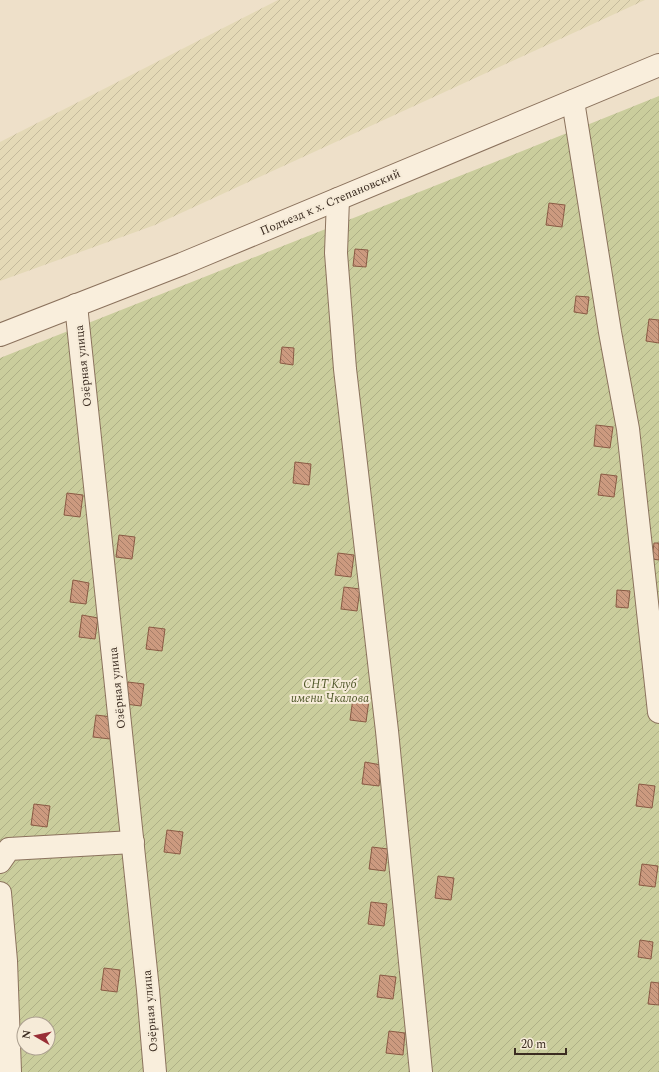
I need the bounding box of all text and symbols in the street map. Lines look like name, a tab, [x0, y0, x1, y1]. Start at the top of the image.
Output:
street label: Подъезд к х. Степановский	[257, 164, 403, 241]
street label: Озёрная улица	[70, 324, 97, 408]
street label: Озёрная улица	[104, 646, 131, 730]
park label: СНТ Клуб имени Чкалова	[291, 675, 369, 708]
street label: Озёрная улица	[137, 969, 164, 1053]
north arrow	[16, 1016, 56, 1056]
text: N	[18, 1029, 36, 1040]
scale bar	[515, 1030, 566, 1056]
text: 20 m	[521, 1035, 546, 1054]

